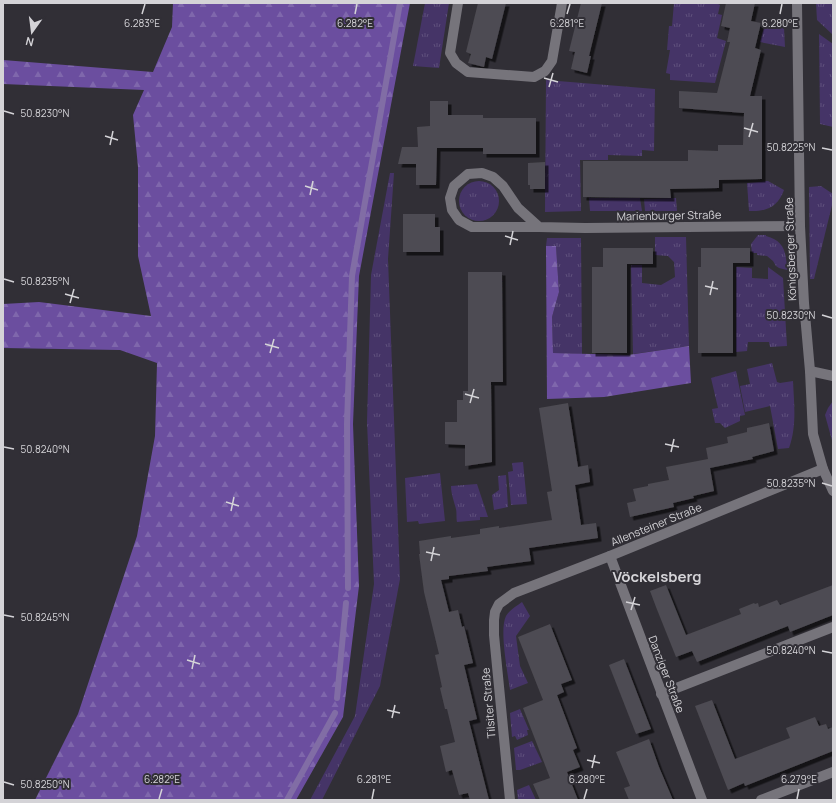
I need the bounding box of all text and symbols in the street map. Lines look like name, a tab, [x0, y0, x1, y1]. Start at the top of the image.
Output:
north arrow	[12, 12, 52, 52]
text: 6.283°E	[124, 16, 160, 30]
text: 6.282°E	[337, 16, 373, 30]
text: 6.281°E	[550, 16, 584, 30]
text: 6.280°E	[762, 16, 799, 30]
text: N	[24, 34, 35, 50]
text: 50.8230°N	[21, 106, 70, 120]
text: 50.8225°N	[767, 140, 816, 154]
street label: Königsberger Straße	[781, 196, 799, 301]
street label: Marienburger Straße	[617, 207, 722, 223]
text: 50.8235°N	[21, 274, 69, 288]
text: 50.8230°N	[767, 308, 816, 322]
text: 50.8240°N	[20, 442, 70, 456]
text: 50.8235°N	[767, 476, 815, 490]
street label: Allensteiner Straße	[608, 499, 704, 549]
district label: Vöckelsberg	[612, 566, 702, 587]
text: 50.8245°N	[21, 610, 70, 624]
street label: Danziger Straße	[645, 633, 689, 715]
text: 50.8240°N	[766, 643, 816, 657]
street label: Tilsiter Straße	[477, 666, 499, 739]
text: 6.282°E	[144, 772, 180, 786]
text: 6.281°E	[357, 772, 391, 786]
text: 6.280°E	[569, 772, 606, 786]
text: 6.279°E	[781, 772, 817, 786]
text: 50.8250°N	[20, 777, 70, 791]

